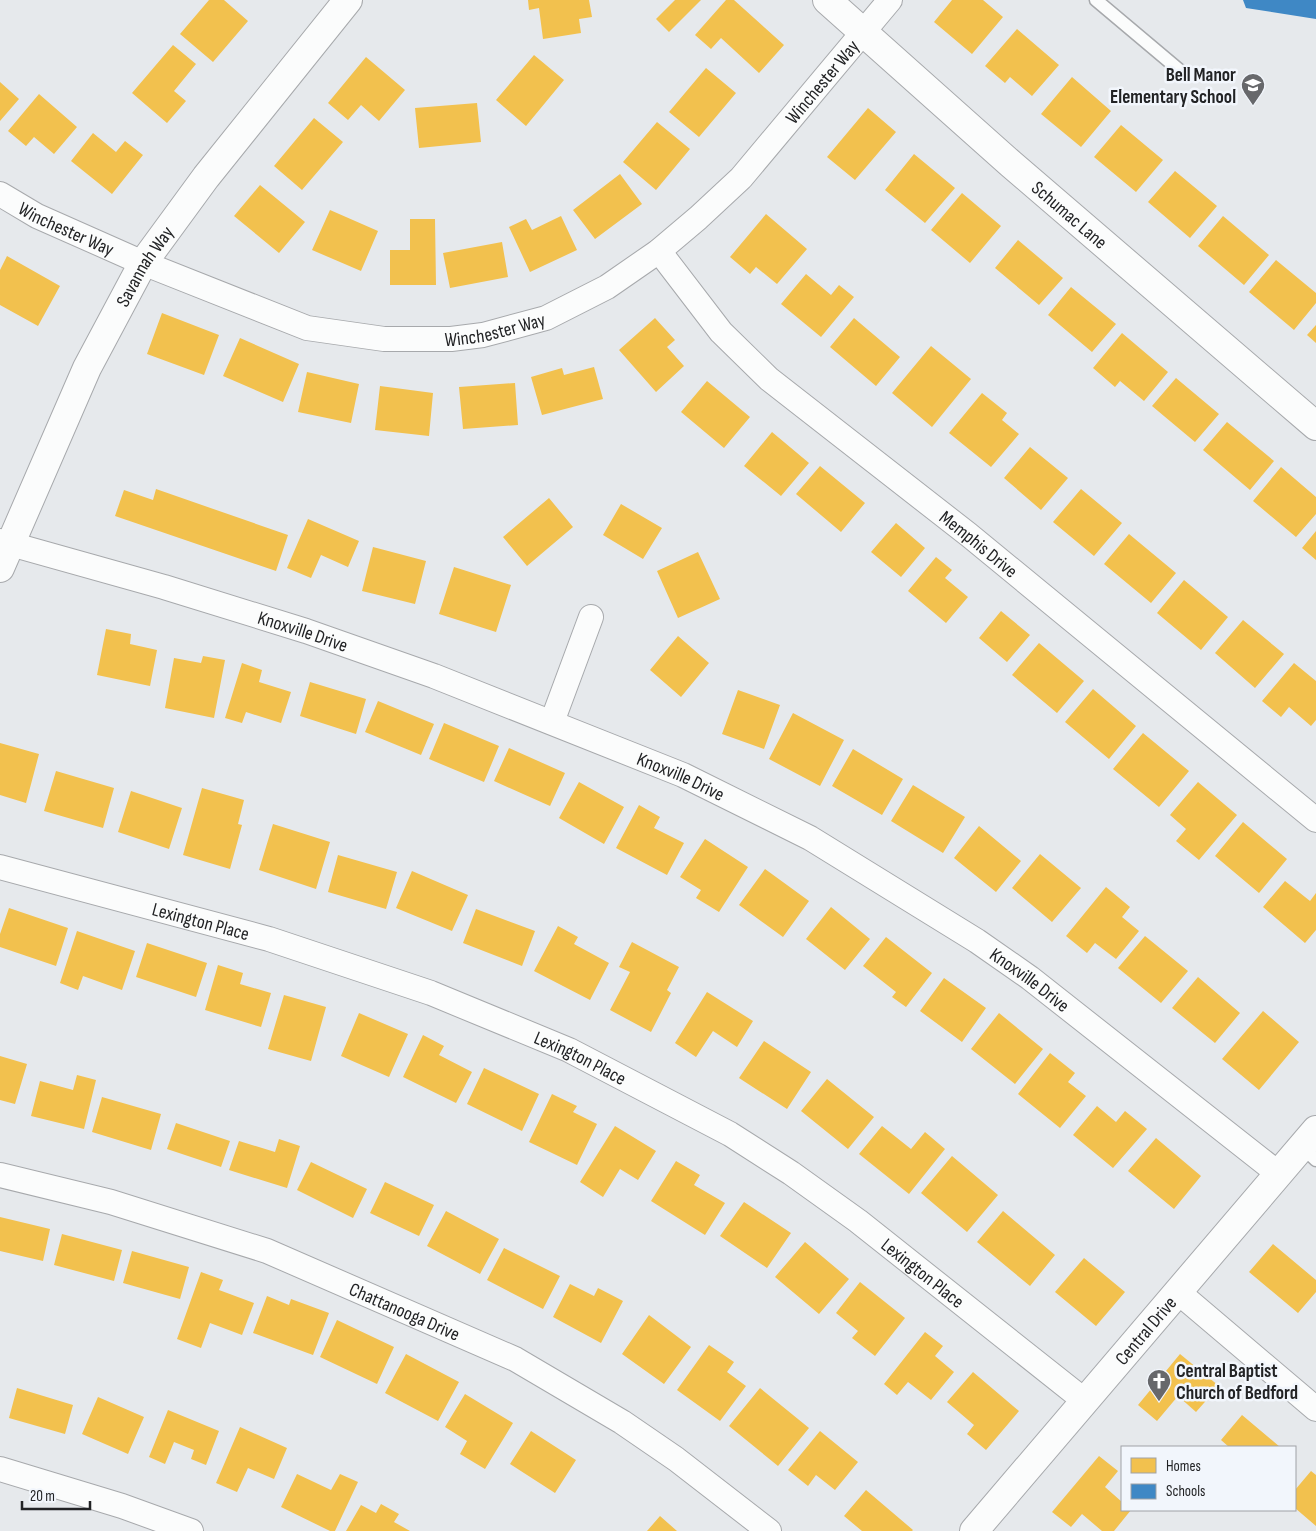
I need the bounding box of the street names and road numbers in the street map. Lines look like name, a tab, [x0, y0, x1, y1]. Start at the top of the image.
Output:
street label: Winchester Way	[781, 35, 865, 129]
street label: Schumac Lane	[1026, 177, 1111, 254]
street label: Winchester Way	[14, 198, 118, 262]
street label: Savannah Way	[112, 222, 179, 311]
street label: Winchester Way	[445, 309, 549, 352]
street label: Memphis Drive	[934, 506, 1022, 583]
street label: Knoxville Drive	[255, 607, 351, 658]
street label: Knoxville Drive	[633, 748, 728, 807]
street label: Lexington Place	[150, 898, 252, 946]
street label: Knoxville Drive	[985, 943, 1073, 1018]
street label: Lexington Place	[531, 1027, 630, 1091]
street label: Lexington Place	[876, 1234, 968, 1314]
street label: Chattanooga Drive	[345, 1278, 463, 1347]
street label: Central Drive	[1111, 1292, 1182, 1370]

